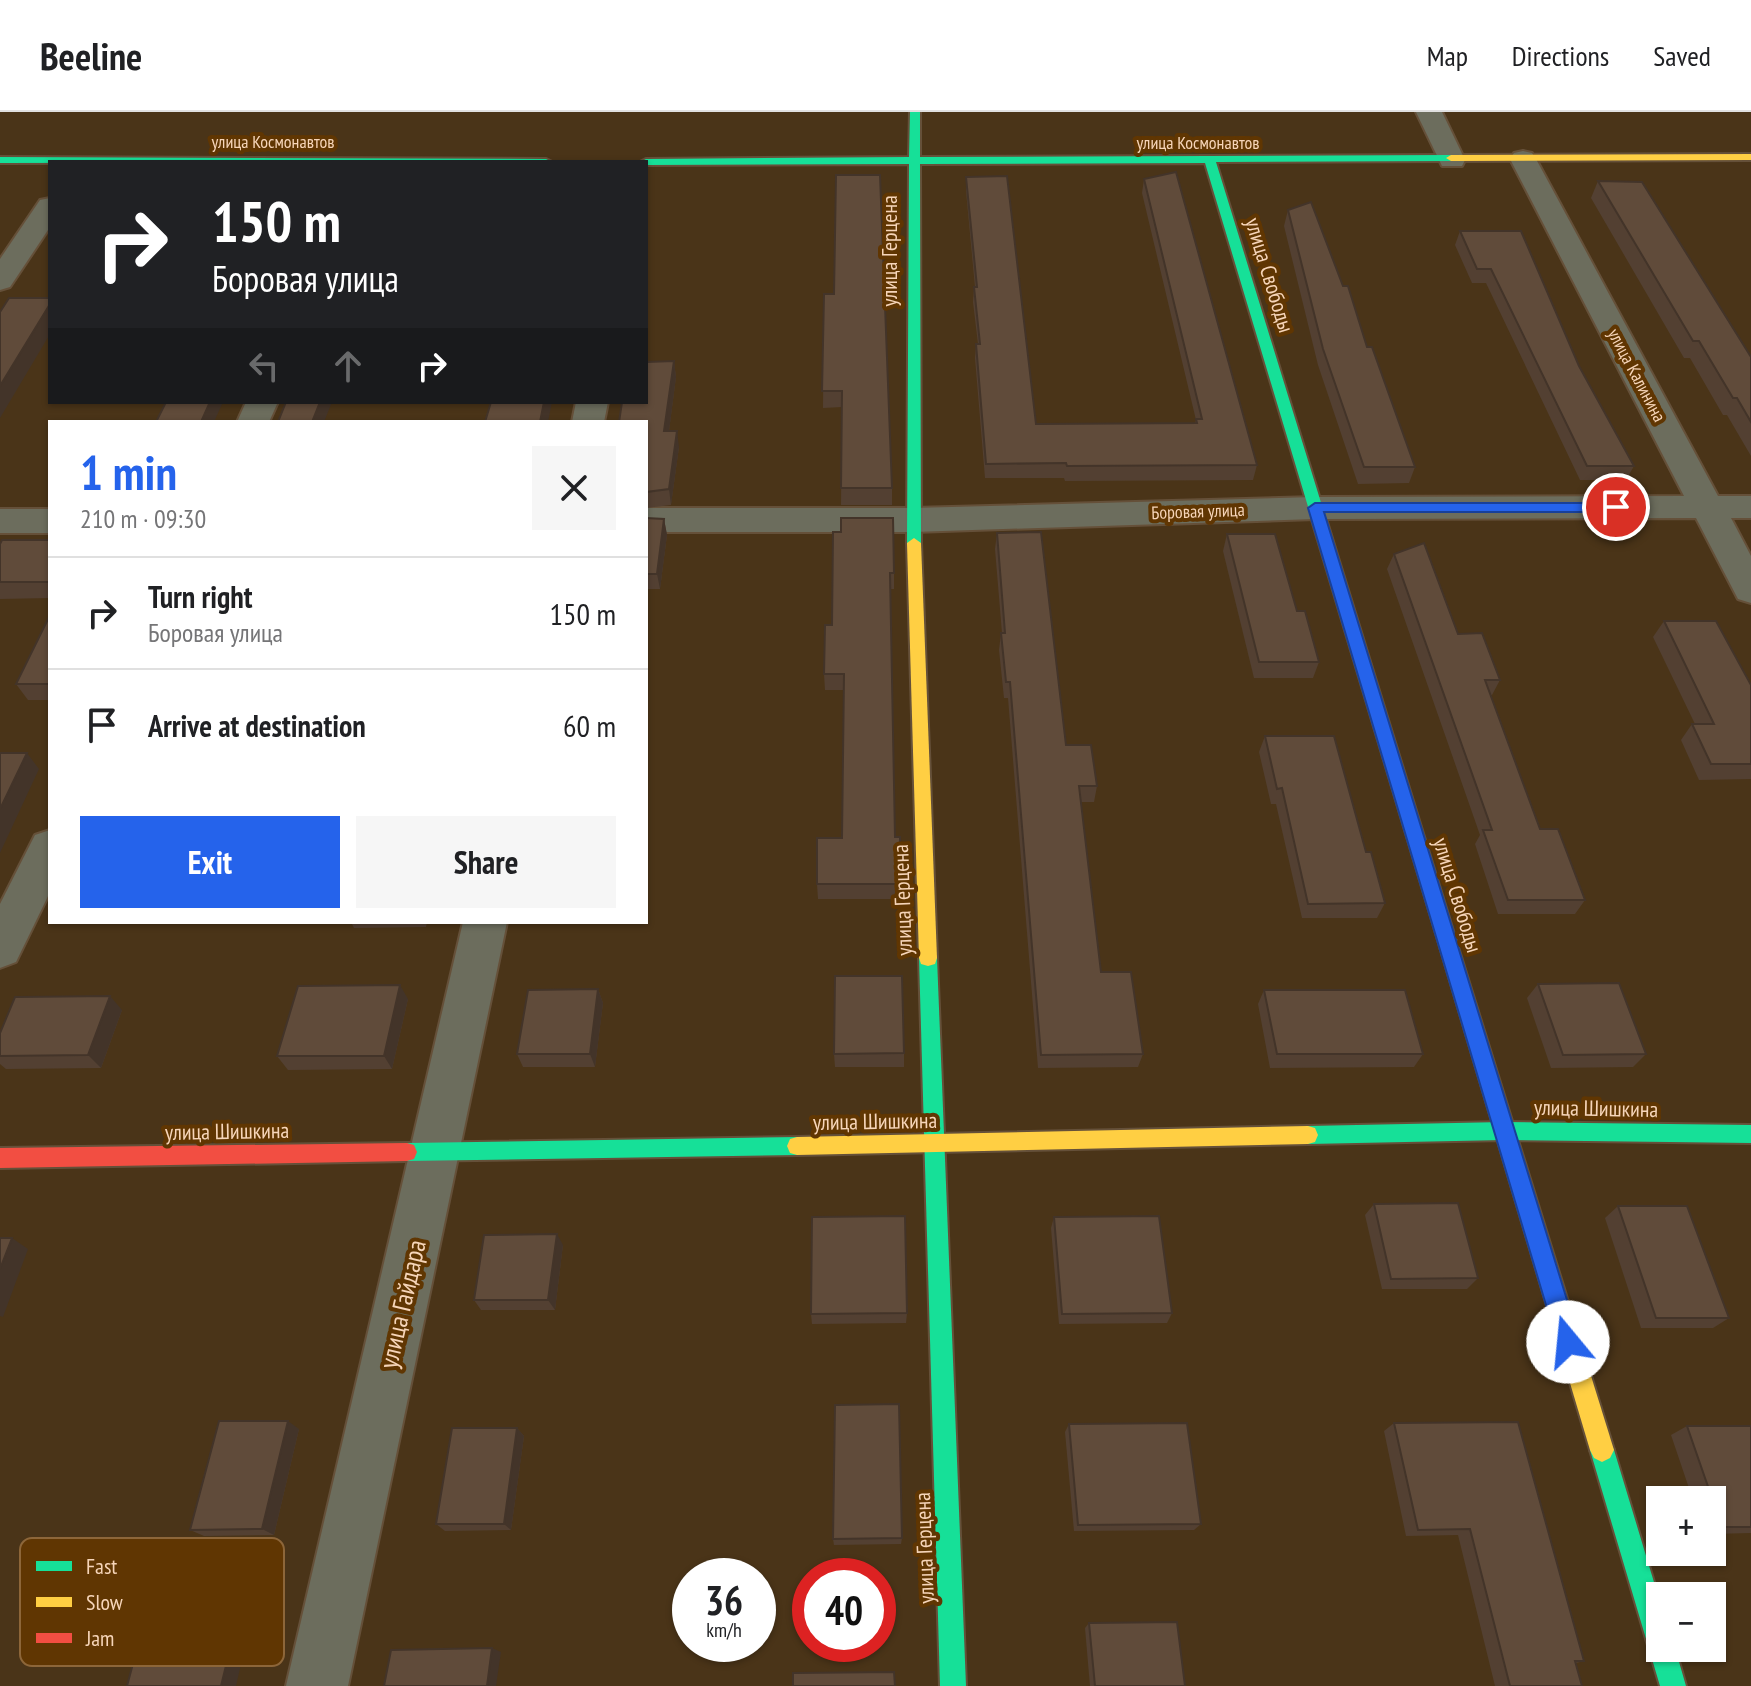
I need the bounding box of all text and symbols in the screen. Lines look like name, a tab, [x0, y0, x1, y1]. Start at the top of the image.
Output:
text: Beeline	[40, 31, 142, 80]
text: Map	[1427, 37, 1468, 74]
text: Directions	[1512, 37, 1609, 74]
text: Saved	[1653, 37, 1711, 74]
street label: улица Космонавтов	[212, 130, 334, 153]
street label: улица Космонавтов	[1137, 131, 1259, 154]
text: 150 m	[212, 185, 341, 257]
icon: right	[80, 192, 184, 296]
street label: улица Герцена	[875, 195, 903, 307]
street label: улица Свободы	[1239, 214, 1301, 336]
text: Боровая улица	[212, 255, 399, 302]
street label: улица Калинина	[1603, 324, 1671, 426]
icon: left	[242, 344, 286, 388]
icon: ahead	[326, 344, 370, 388]
icon: right	[410, 344, 454, 388]
text: 1 min	[80, 441, 177, 503]
button: close	[532, 446, 616, 530]
pin	[1582, 473, 1650, 541]
icon: arrive	[1594, 485, 1638, 529]
street label: Боровая улица	[1151, 498, 1245, 524]
text: 210 m · 09:30	[80, 502, 206, 535]
text: Turn right	[148, 577, 252, 616]
icon: right	[80, 591, 124, 635]
text: 150 m	[550, 594, 616, 633]
text: Боровая улица	[148, 616, 283, 649]
icon: arrive	[80, 703, 124, 747]
text: Arrive at destination	[148, 706, 366, 745]
text: 60 m	[563, 706, 616, 745]
button: Exit	[80, 816, 340, 908]
button: Share	[356, 816, 616, 908]
street label: улица Свободы	[1427, 834, 1489, 956]
street label: улица Герцена	[886, 844, 918, 956]
street label: улица Шишкина	[1534, 1093, 1658, 1123]
street label: улица Шишкина	[813, 1106, 937, 1136]
street label: улица Шишкина	[165, 1116, 289, 1146]
street label: улица Гайдара	[371, 1236, 433, 1372]
position arrow	[1526, 1300, 1610, 1384]
map controls	[1646, 1486, 1726, 1662]
button: +	[1646, 1486, 1726, 1566]
street label: улица Герцена	[908, 1492, 940, 1604]
legend	[20, 1538, 284, 1666]
text: Fast	[86, 1552, 117, 1580]
speed limit sign: 40	[792, 1558, 896, 1662]
text: 36	[705, 1574, 743, 1626]
button: −	[1646, 1582, 1726, 1662]
text: Slow	[86, 1588, 123, 1616]
text: km/h	[706, 1617, 742, 1643]
text: Jam	[85, 1624, 114, 1652]

